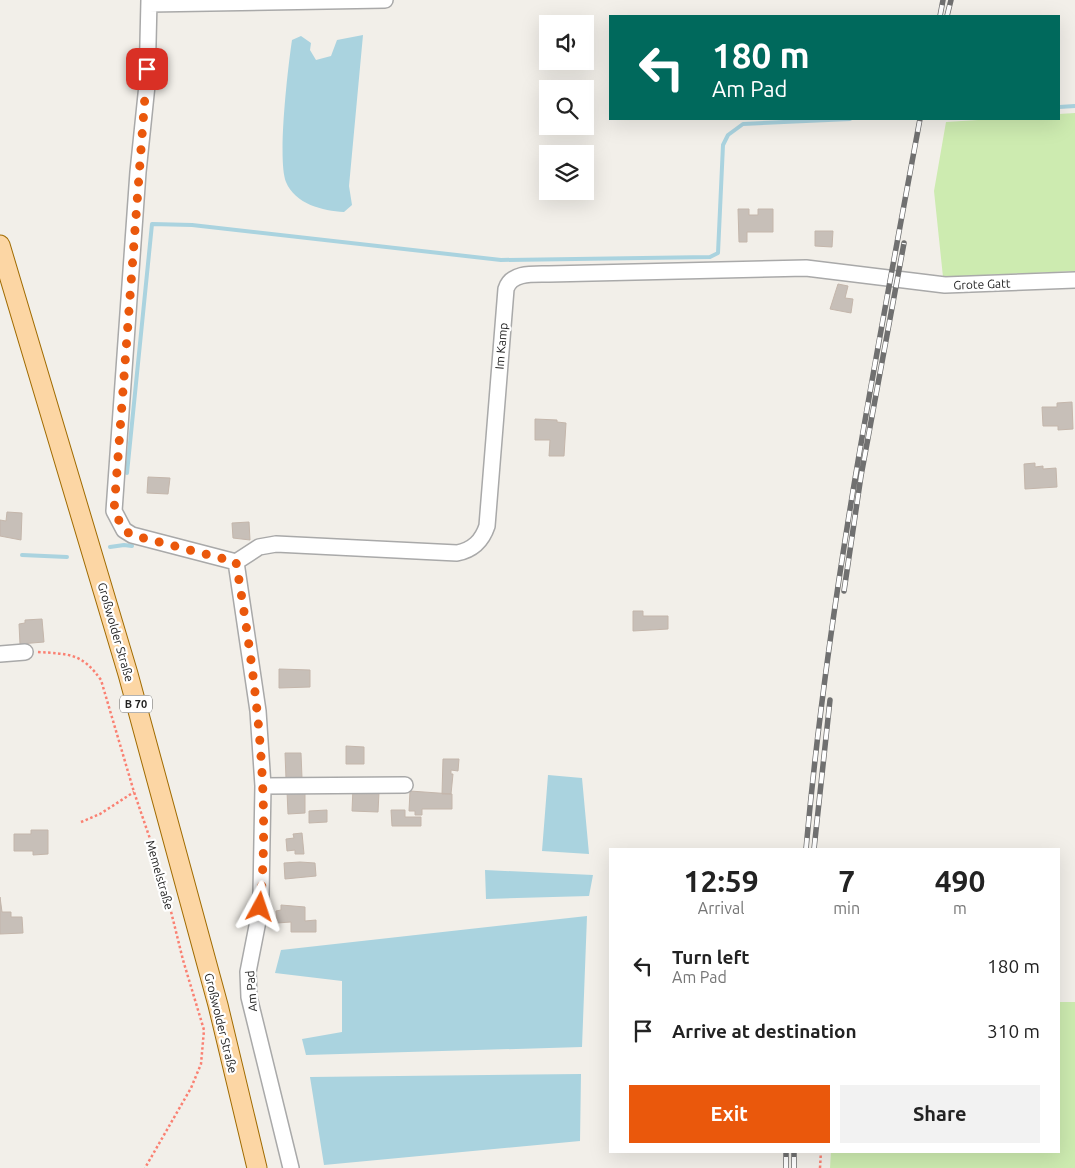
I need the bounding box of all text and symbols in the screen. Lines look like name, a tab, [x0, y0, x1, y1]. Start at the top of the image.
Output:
map controls	[539, 15, 594, 200]
button: sound	[539, 15, 594, 70]
icon: left	[629, 35, 694, 100]
text: 180 m	[712, 35, 810, 75]
pin	[126, 48, 168, 90]
icon: arrive	[133, 55, 161, 83]
text: Am Pad	[712, 76, 787, 101]
button: search	[539, 80, 594, 135]
button: layers	[539, 145, 594, 200]
street label: Grote Gatt	[953, 276, 1011, 291]
street label: Im Kamp	[492, 322, 510, 370]
street label: Großwolder Straße	[96, 581, 136, 683]
road number: B 70	[120, 696, 152, 712]
street label: Memelstraße	[144, 839, 176, 911]
text: 12:59	[684, 864, 759, 898]
text: 7	[838, 864, 855, 898]
text: 490	[935, 864, 985, 898]
position arrow	[233, 880, 285, 932]
text: Arrival	[698, 899, 744, 917]
text: min	[833, 899, 860, 917]
text: m	[953, 899, 967, 917]
text: Turn left	[672, 946, 750, 968]
icon: left	[629, 952, 657, 980]
text: 180 m	[987, 955, 1040, 977]
text: Am Pad	[672, 968, 727, 986]
street label: Am Pad	[243, 970, 259, 1012]
street label: Großwolder Straße	[202, 972, 240, 1074]
icon: arrive	[629, 1017, 657, 1045]
text: Arrive at destination	[672, 1020, 857, 1042]
text: 310 m	[987, 1020, 1040, 1042]
button: Exit	[629, 1085, 830, 1143]
button: Share	[840, 1085, 1040, 1143]

